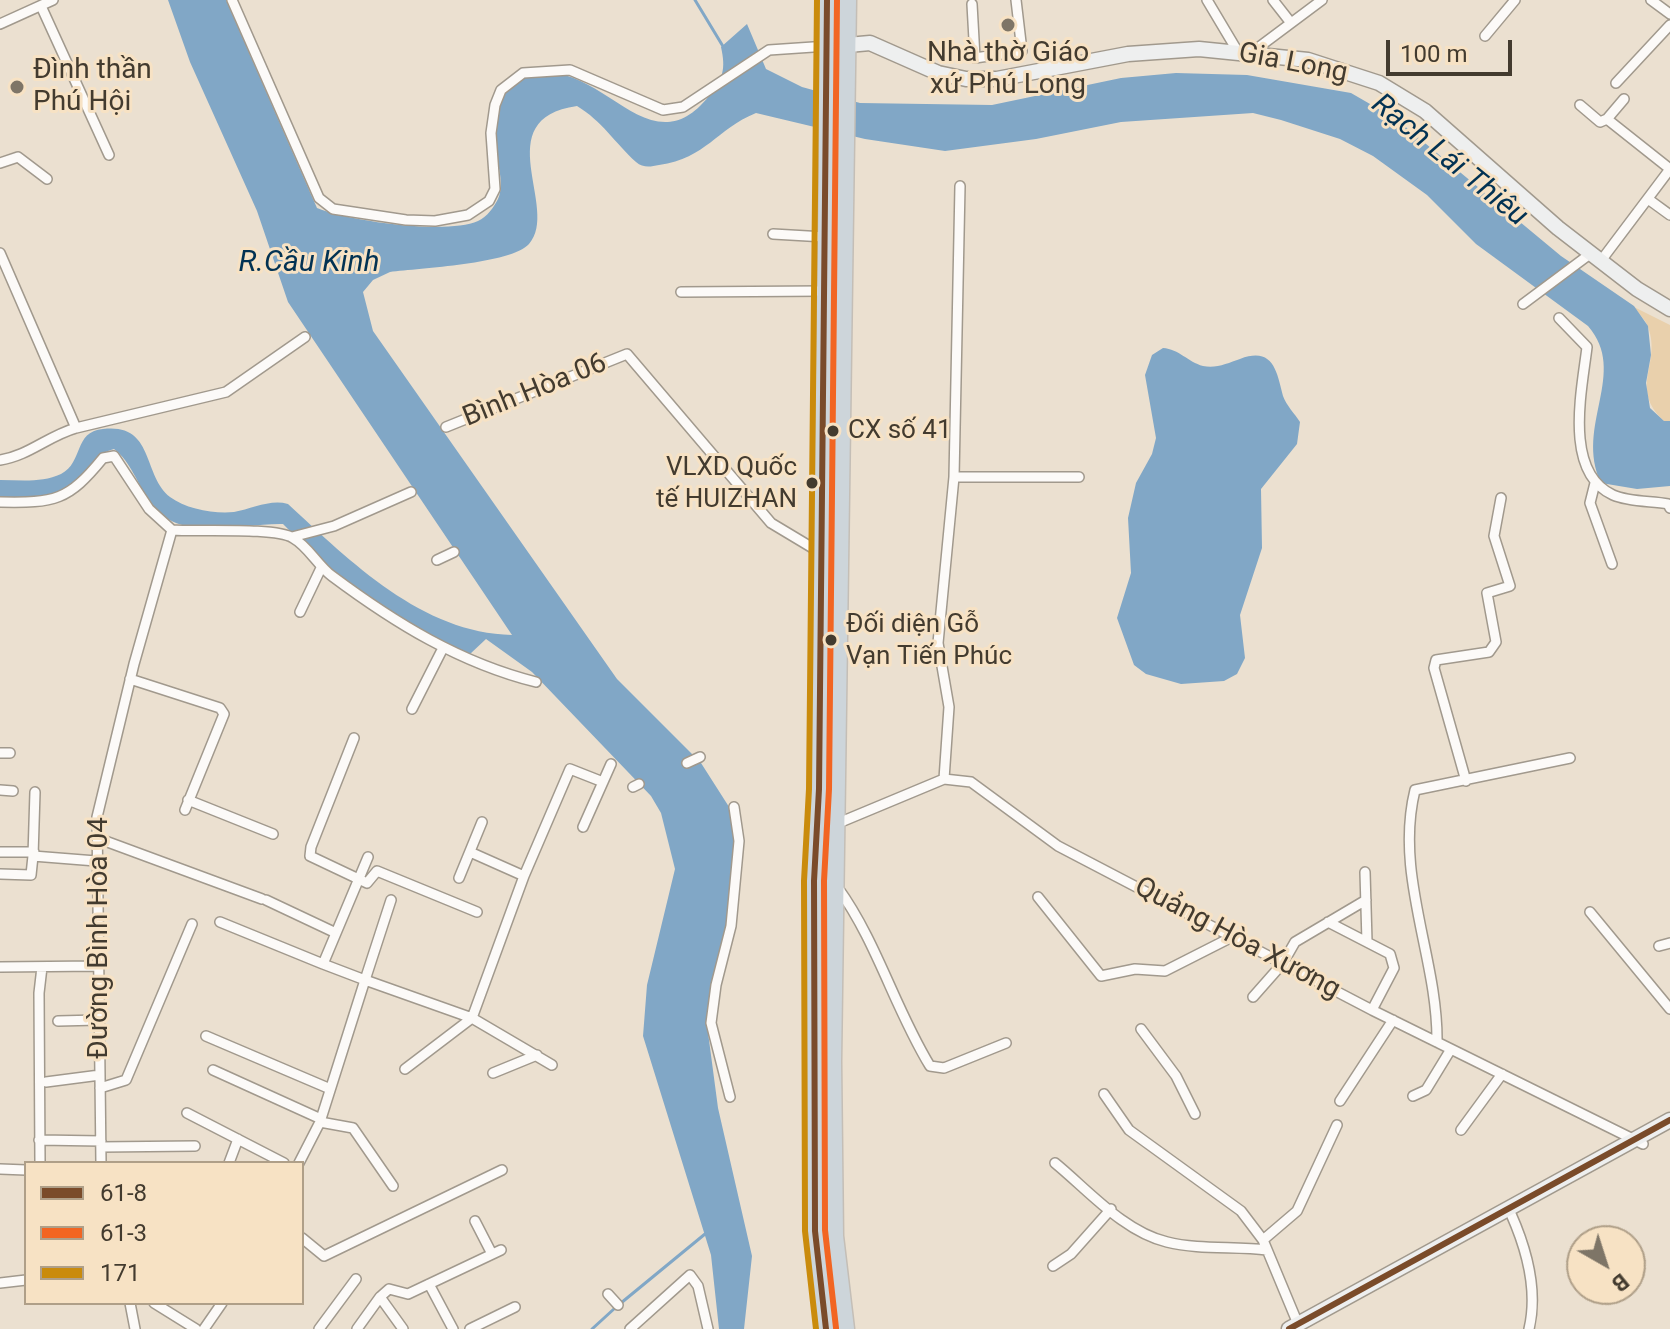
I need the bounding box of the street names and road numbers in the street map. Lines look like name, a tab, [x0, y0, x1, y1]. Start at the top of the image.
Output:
street label: Gia Long	[1236, 37, 1350, 91]
street label: Bình Hòa 06	[458, 347, 612, 435]
street label: Đường Bình Hòa 04	[83, 817, 117, 1059]
street label: Quảng Hòa Xương	[1128, 871, 1346, 1007]

